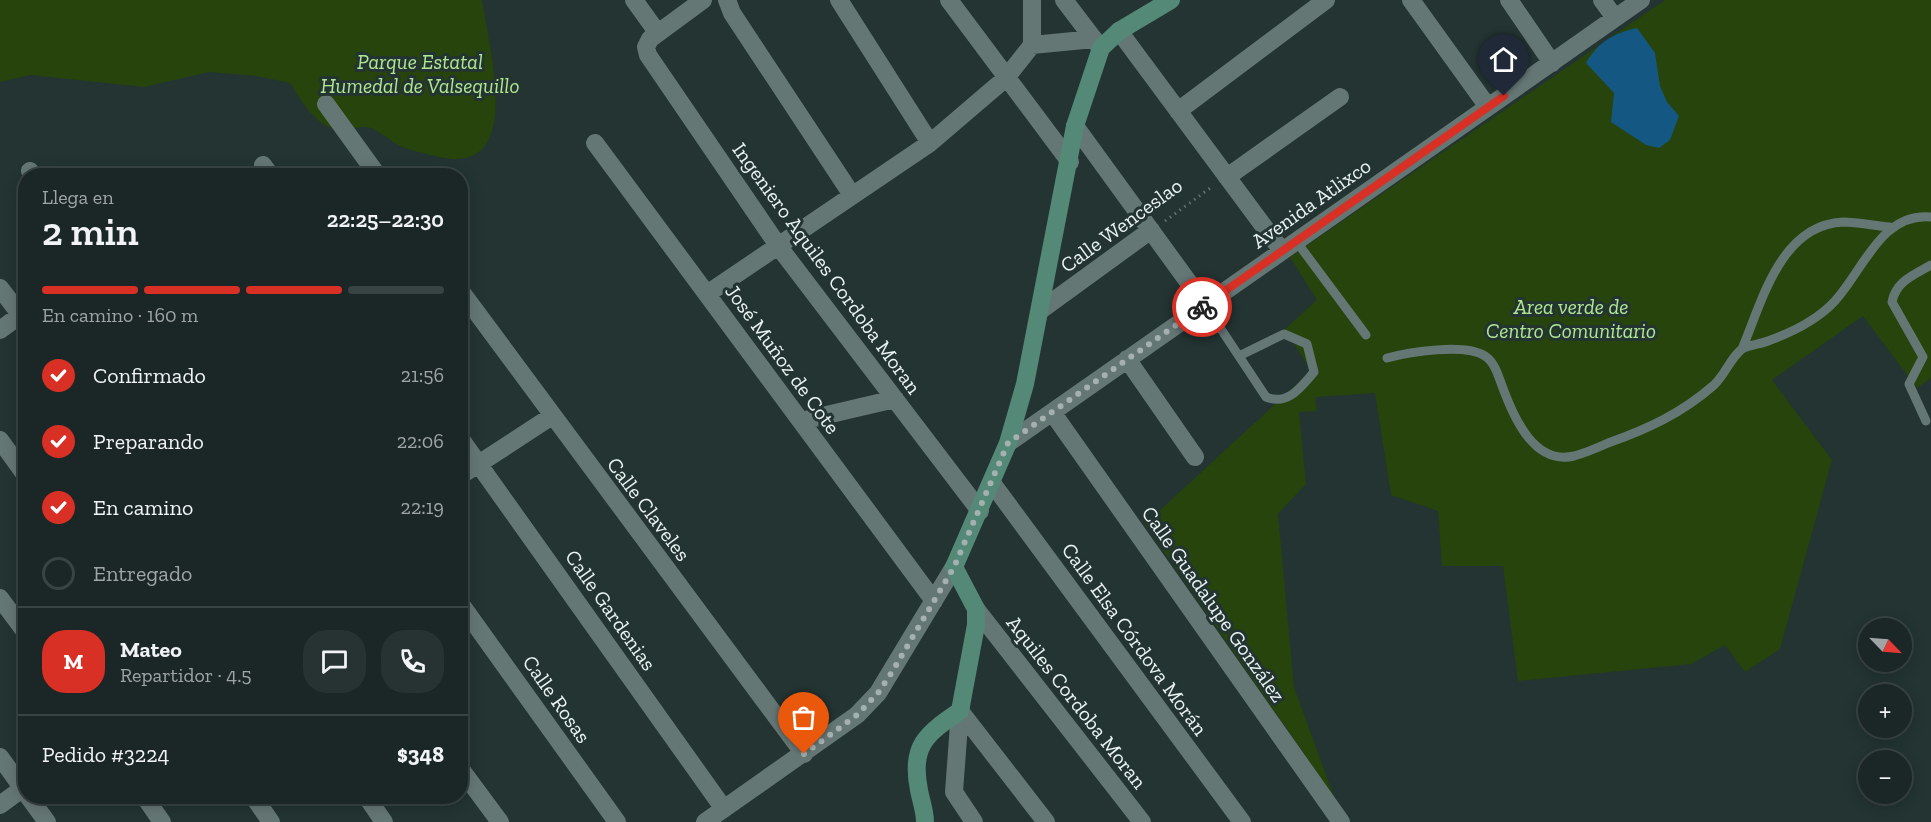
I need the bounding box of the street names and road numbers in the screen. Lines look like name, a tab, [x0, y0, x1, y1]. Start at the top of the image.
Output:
street label: Ingeniero Aquiles Cordoba Moran	[727, 137, 927, 399]
street label: Avenida Atlixco	[1246, 153, 1376, 253]
street label: Calle Wenceslao	[1055, 172, 1187, 278]
street label: José Muñoz de Cote	[720, 279, 846, 439]
street label: Calle Claveles	[602, 452, 696, 566]
street label: Calle Guadalupe González	[1137, 501, 1291, 707]
street label: Calle Elsa Córdova Morán	[1057, 538, 1213, 740]
street label: Calle Gardenias	[560, 545, 662, 675]
street label: Aquiles Cordoba Moran	[1002, 610, 1152, 794]
street label: Calle Rosas	[518, 650, 596, 748]

